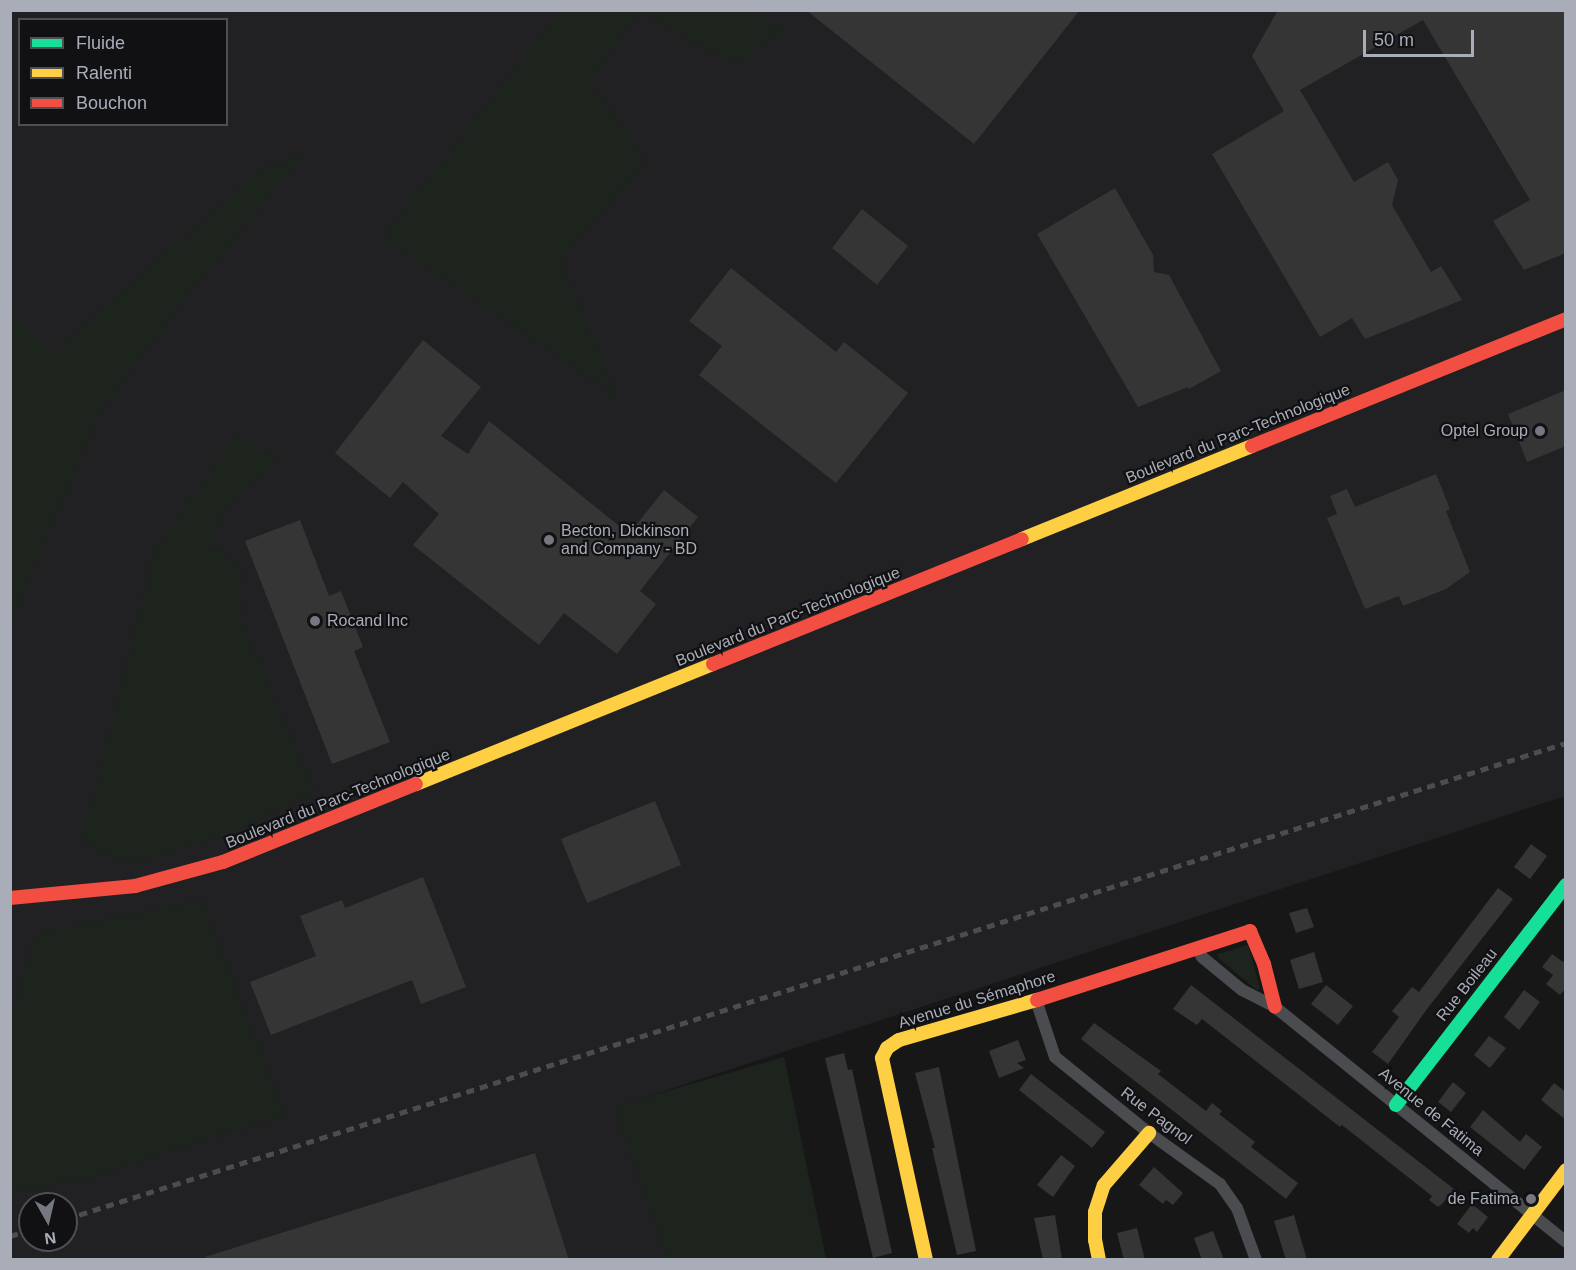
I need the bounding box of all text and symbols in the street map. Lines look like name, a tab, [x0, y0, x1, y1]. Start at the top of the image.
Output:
legend	[18, 18, 228, 126]
scale bar	[1366, 18, 1477, 56]
text: 50 m	[1374, 30, 1414, 50]
text: Fluide	[76, 33, 125, 53]
text: Ralenti	[76, 63, 132, 83]
text: Bouchon	[76, 93, 147, 113]
street label: Boulevard du Parc-Technologique	[1123, 380, 1353, 488]
place label: Optel Group	[1441, 421, 1528, 441]
marker: Optel Group	[1533, 424, 1547, 438]
place label: Becton, Dickinson and Company - BD	[561, 521, 697, 559]
marker: Becton, Dickinson and Company - BD	[542, 533, 556, 547]
street label: Boulevard du Parc-Technologique	[673, 563, 903, 671]
place label: Rocand Inc	[327, 611, 408, 631]
marker: Rocand Inc	[308, 614, 322, 628]
street label: Boulevard du Parc-Technologique	[223, 745, 453, 853]
street label: Rue Boileau	[1433, 945, 1501, 1025]
street label: Avenue du Sémaphore	[896, 967, 1058, 1033]
street label: Avenue de Fatima	[1375, 1064, 1487, 1160]
street label: Rue Pagnol	[1117, 1083, 1195, 1149]
place label: de Fatima	[1448, 1189, 1519, 1209]
north arrow	[18, 1192, 78, 1252]
marker: de Fatima	[1524, 1192, 1538, 1206]
text: N	[43, 1229, 57, 1248]

